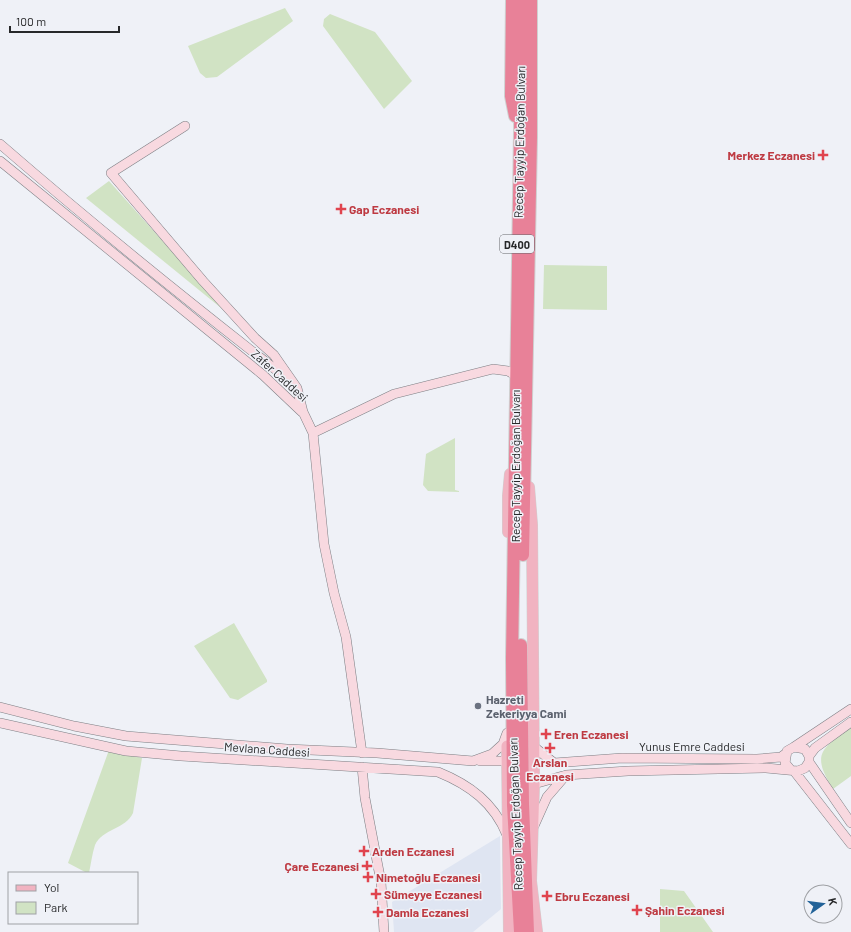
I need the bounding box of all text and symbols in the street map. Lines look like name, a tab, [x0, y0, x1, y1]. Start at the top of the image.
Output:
scale bar	[10, 8, 119, 34]
text: 100 m	[16, 14, 46, 28]
street label: Recep Tayyip Erdoğan Bulvarı	[511, 66, 527, 218]
place label: Merkez Eczanesi	[727, 148, 815, 162]
marker: Merkez Eczanesi	[818, 150, 828, 160]
place label: Gap Eczanesi	[349, 202, 419, 216]
marker: Gap Eczanesi	[336, 204, 346, 214]
road number: D400	[500, 235, 534, 253]
street label: Zafer Caddesi	[249, 346, 311, 404]
street label: Recep Tayyip Erdoğan Bulvarı	[508, 390, 522, 542]
place label: Hazreti Zekeriyya Cami	[486, 692, 566, 720]
marker: Hazreti Zekeriyya Cami	[473, 701, 483, 711]
place label: Eren Eczanesi	[554, 727, 628, 741]
marker: Eren Eczanesi	[541, 729, 551, 739]
street label: Recep Tayyip Erdoğan Bulvarı	[505, 738, 525, 890]
street label: Mevlana Caddesi	[224, 739, 310, 759]
street label: Yunus Emre Caddesi	[639, 739, 745, 753]
marker: Arslan Eczanesi	[545, 743, 555, 753]
place label: Arslan Eczanesi	[526, 755, 574, 783]
place label: Arden Eczanesi	[372, 844, 454, 858]
marker: Arden Eczanesi	[359, 846, 369, 856]
place label: Çare Eczanesi	[285, 859, 359, 873]
marker: Çare Eczanesi	[362, 861, 372, 871]
place label: Nimetoğlu Eczanesi	[376, 870, 481, 884]
legend	[8, 872, 138, 924]
marker: Nimetoğlu Eczanesi	[363, 872, 373, 882]
text: Yol	[44, 880, 59, 894]
north arrow	[803, 884, 843, 924]
place label: Sümeyye Eczanesi	[384, 887, 482, 901]
marker: Sümeyye Eczanesi	[371, 889, 381, 899]
place label: Ebru Eczanesi	[555, 889, 630, 903]
marker: Ebru Eczanesi	[542, 891, 552, 901]
text: K	[826, 897, 840, 906]
text: Park	[44, 900, 68, 914]
place label: Şahin Eczanesi	[645, 903, 724, 917]
place label: Damla Eczanesi	[386, 905, 469, 919]
marker: Şahin Eczanesi	[632, 905, 642, 915]
marker: Damla Eczanesi	[373, 907, 383, 917]

